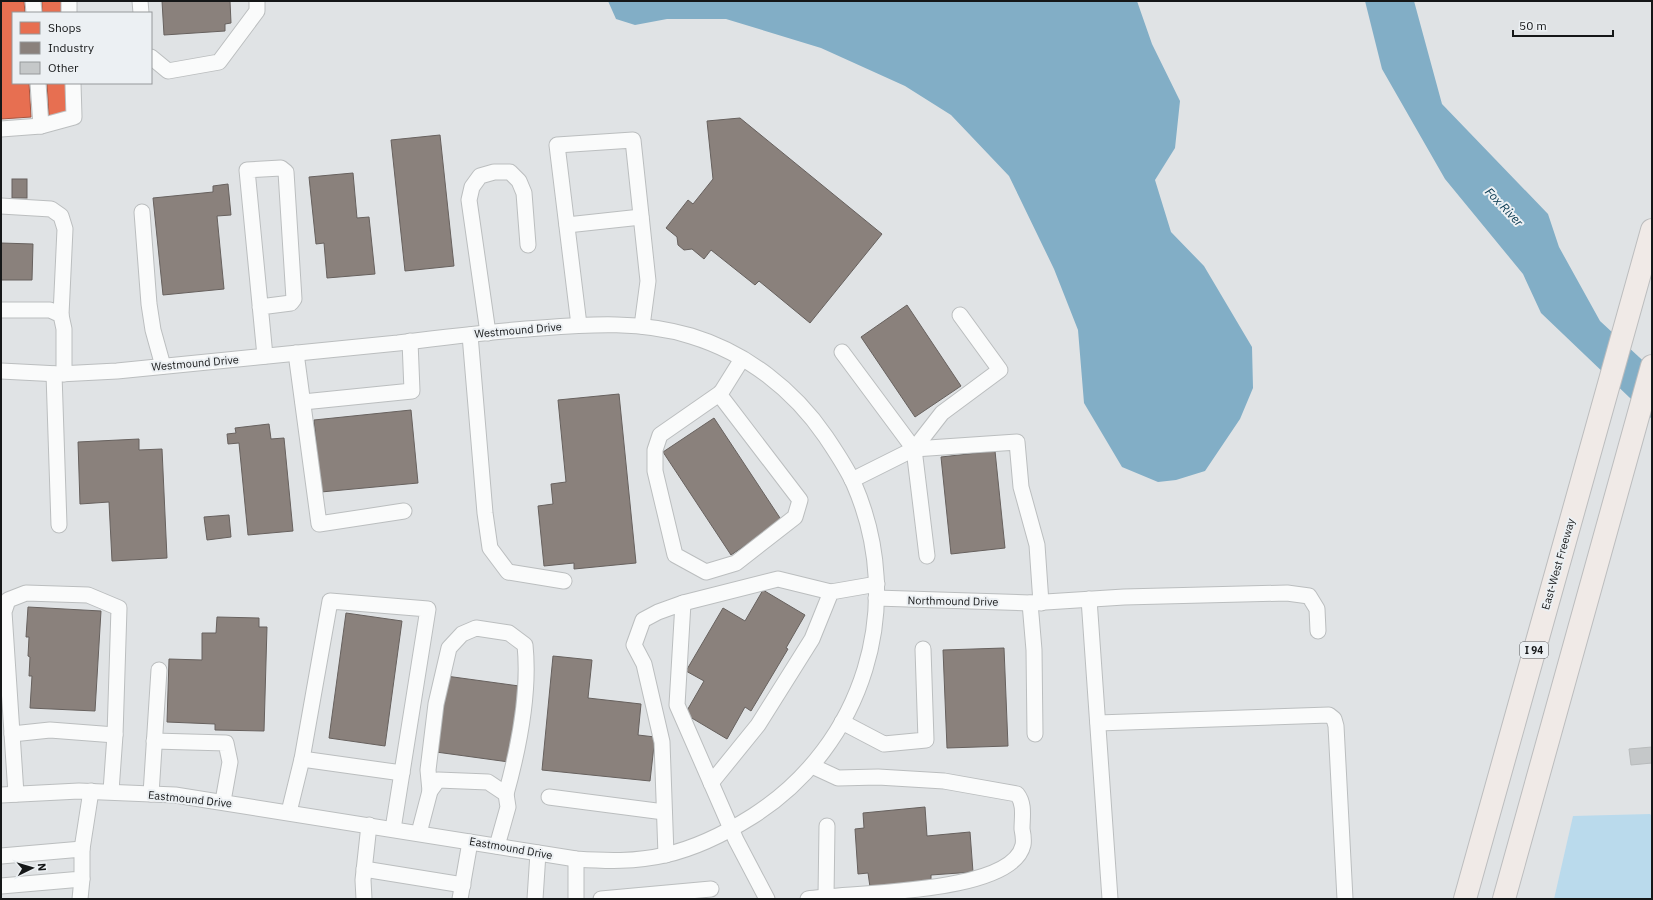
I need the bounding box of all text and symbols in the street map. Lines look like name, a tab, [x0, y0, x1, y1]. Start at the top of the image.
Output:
legend	[12, 12, 152, 84]
scale bar	[1513, 12, 1613, 38]
text: 50 m	[1519, 18, 1547, 33]
text: Shops	[48, 20, 81, 35]
text: Industry	[48, 40, 94, 55]
text: Other	[48, 60, 79, 75]
water label: Fox River	[1482, 184, 1527, 230]
street label: Westmound Drive	[474, 319, 562, 341]
street label: Westmound Drive	[151, 352, 239, 374]
street label: East-West Freeway	[1538, 516, 1578, 611]
street label: Northmound Drive	[907, 593, 999, 609]
road number: I 94	[1520, 642, 1548, 658]
street label: Eastmound Drive	[147, 788, 233, 810]
street label: Eastmound Drive	[468, 834, 554, 862]
north arrow	[12, 848, 52, 888]
text: N	[35, 863, 49, 872]

